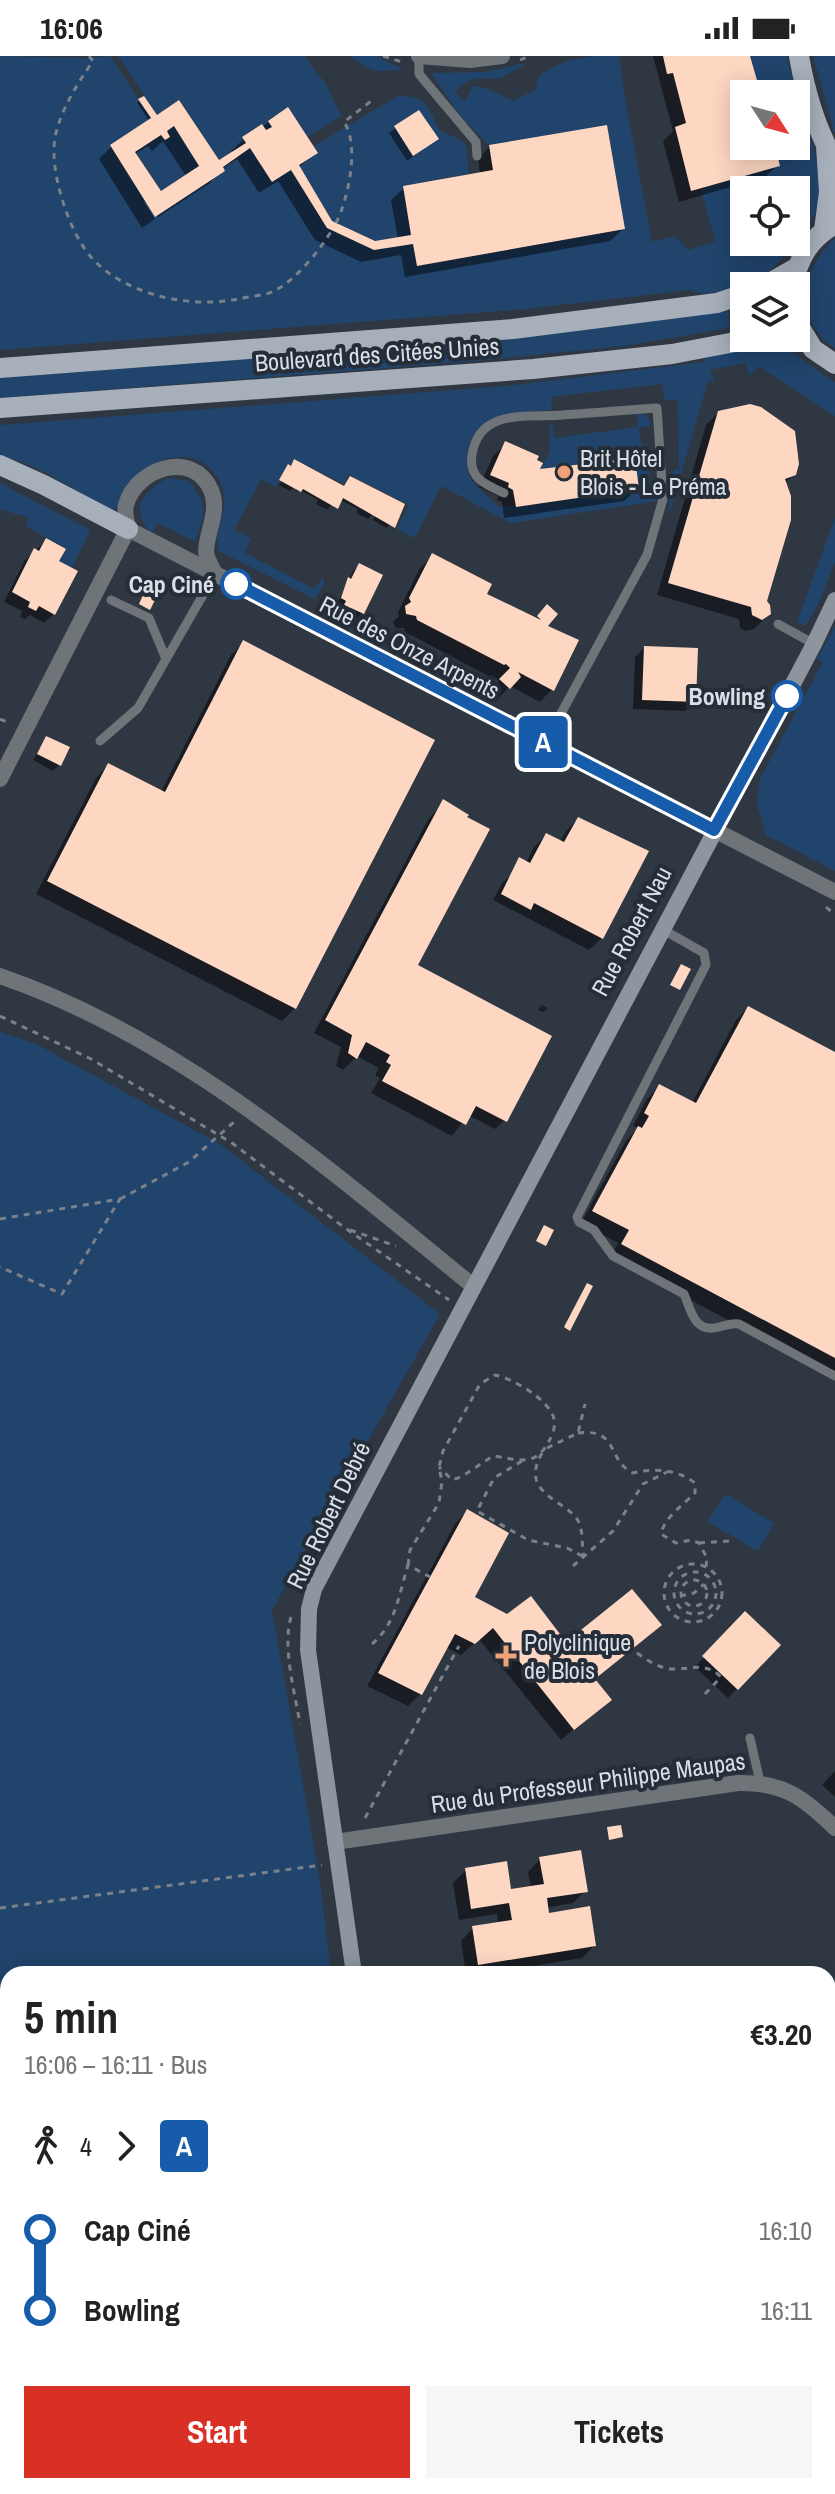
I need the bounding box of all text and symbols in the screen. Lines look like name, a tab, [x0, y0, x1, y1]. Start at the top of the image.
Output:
text: 16:06	[40, 8, 103, 48]
north arrow	[730, 80, 810, 160]
map controls	[730, 80, 810, 352]
button: locate	[730, 176, 810, 256]
button: layers	[730, 272, 810, 352]
street label: Boulevard des Citées Unies	[254, 329, 500, 379]
place label: Brit Hôtel Blois - Le Préma	[580, 442, 727, 502]
marker: Brit Hôtel Blois - Le Préma	[555, 463, 573, 481]
place label: Cap Ciné	[129, 568, 214, 600]
marker: Cap Ciné	[221, 569, 251, 599]
street label: Rue des Onze Arpents	[315, 588, 505, 706]
place label: Bowling	[688, 680, 765, 712]
marker: Bowling	[772, 681, 802, 711]
line badge: A	[517, 716, 569, 768]
text: A	[535, 723, 551, 761]
street label: Rue Robert Nau	[583, 861, 679, 1001]
street label: Rue Robert Debré	[279, 1436, 377, 1594]
place label: Polyclinique de Blois	[524, 1626, 631, 1686]
marker: Polyclinique de Blois	[495, 1645, 517, 1667]
street label: Rue du Professeur Philippe Maupas	[429, 1744, 747, 1820]
text: 5 min	[24, 1987, 118, 2047]
text: €3.20	[750, 2014, 812, 2054]
text: 16:06 – 16:11 · Bus	[24, 2047, 207, 2082]
icon: walk	[24, 2124, 68, 2168]
icon: forward	[104, 2124, 148, 2168]
text: A	[176, 2127, 192, 2165]
text: 4	[80, 2129, 92, 2164]
text: Cap Ciné	[84, 2210, 191, 2250]
text: 16:10	[759, 2213, 812, 2248]
text: Bowling	[84, 2290, 180, 2330]
text: 16:11	[760, 2293, 812, 2328]
button: Start	[24, 2386, 410, 2478]
button: Tickets	[426, 2386, 812, 2478]

